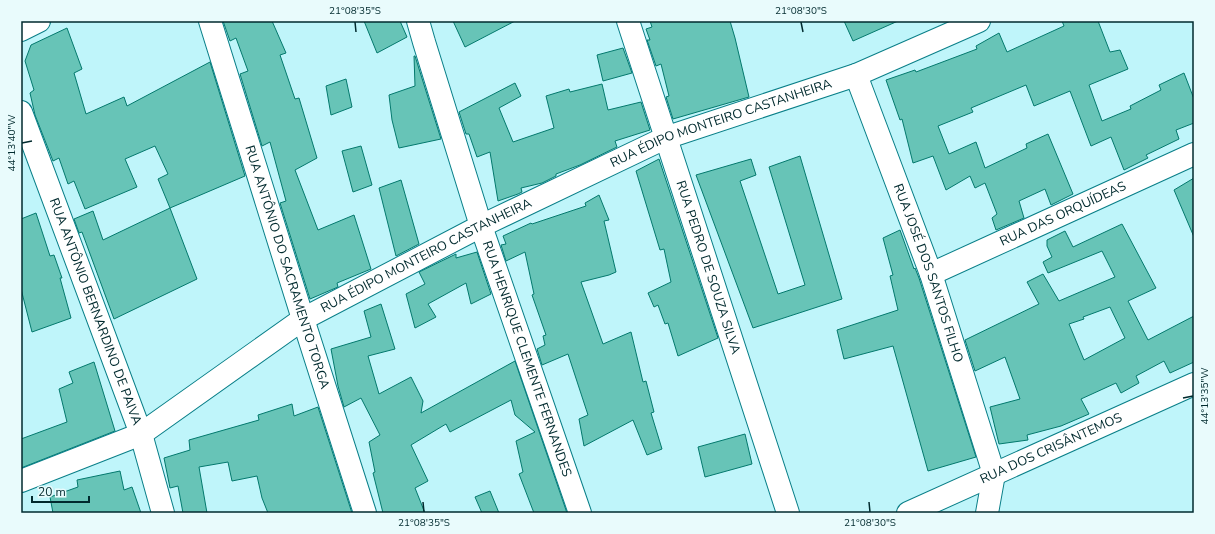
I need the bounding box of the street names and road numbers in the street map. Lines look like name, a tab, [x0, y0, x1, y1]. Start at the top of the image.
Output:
street label: RUA ÉDIPO MONTEIRO CASTANHEIRA	[607, 74, 835, 172]
street label: RUA ANTÔNIO DO SACRAMENTO TORGA	[240, 143, 334, 392]
street label: RUA DAS ORQUÍDEAS	[997, 177, 1129, 250]
street label: RUA PEDRO DE SOUZA SILVA	[671, 178, 745, 357]
street label: RUA JOSÉ DOS SANTOS FILHO	[889, 181, 967, 365]
street label: RUA ÉDIPO MONTEIRO CASTANHEIRA	[317, 194, 535, 317]
street label: RUA ANTÔNIO BERNARDINO DE PAIVA	[45, 196, 146, 428]
street label: RUA HENRIQUE CLEMENTE FERNANDES	[478, 239, 576, 479]
street label: RUA DOS CRISÂNTEMOS	[977, 409, 1125, 488]

